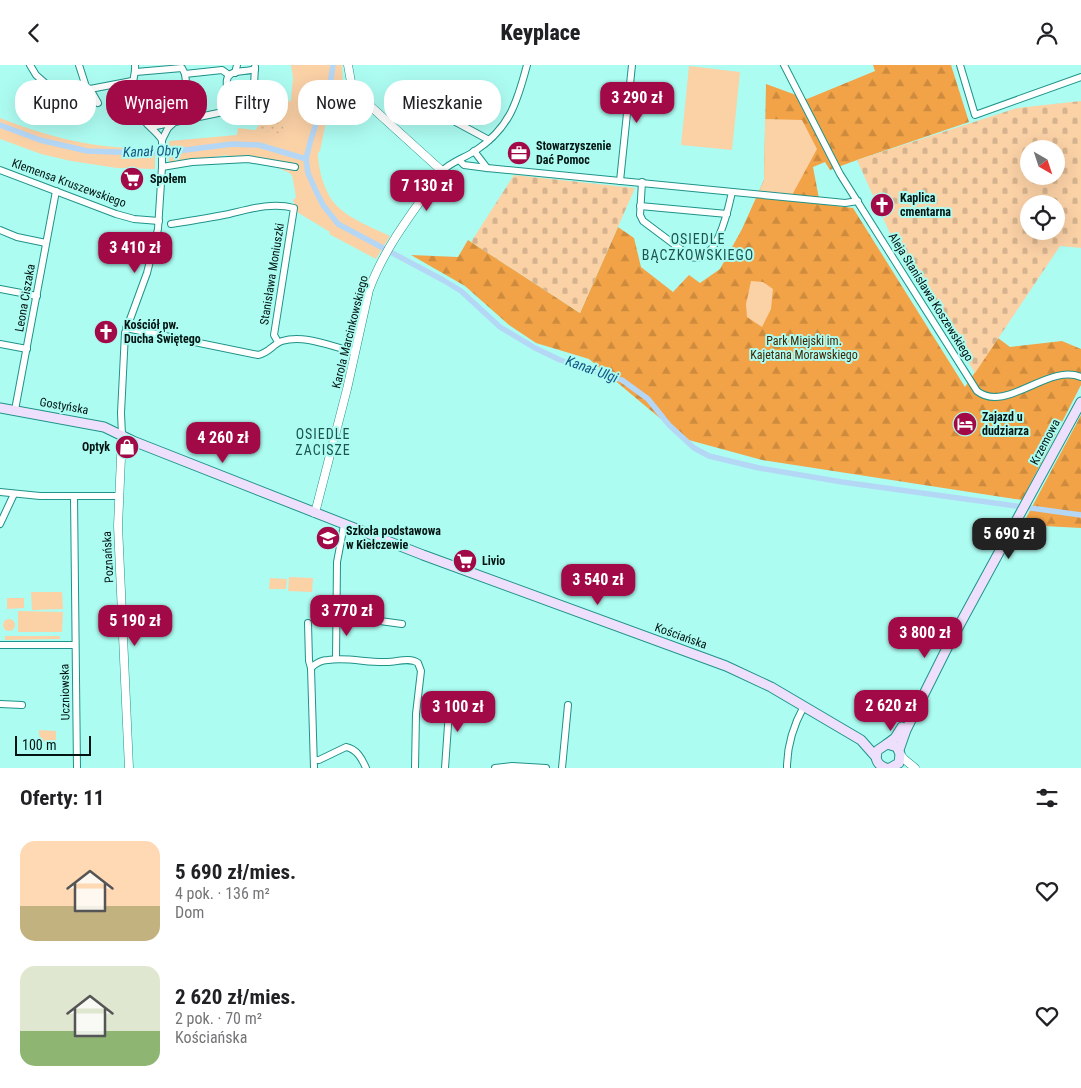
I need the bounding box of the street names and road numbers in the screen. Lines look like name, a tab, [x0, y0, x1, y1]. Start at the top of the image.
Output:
street label: Klemensa Kruszewskiego	[10, 156, 128, 210]
street label: Stanisława Moniuszki	[257, 222, 287, 326]
street label: Aleja Stanisława Koszewskiego	[886, 230, 976, 364]
street label: Leona Ciszaka	[12, 263, 38, 333]
street label: Karola Marcinkowskiego	[329, 274, 371, 390]
street label: Gostyńska	[38, 395, 90, 417]
street label: Krzemowa	[1027, 417, 1063, 467]
street label: Poznańska	[100, 531, 116, 583]
street label: Kościańska	[653, 620, 709, 652]
street label: Uczniowska	[58, 663, 72, 720]

